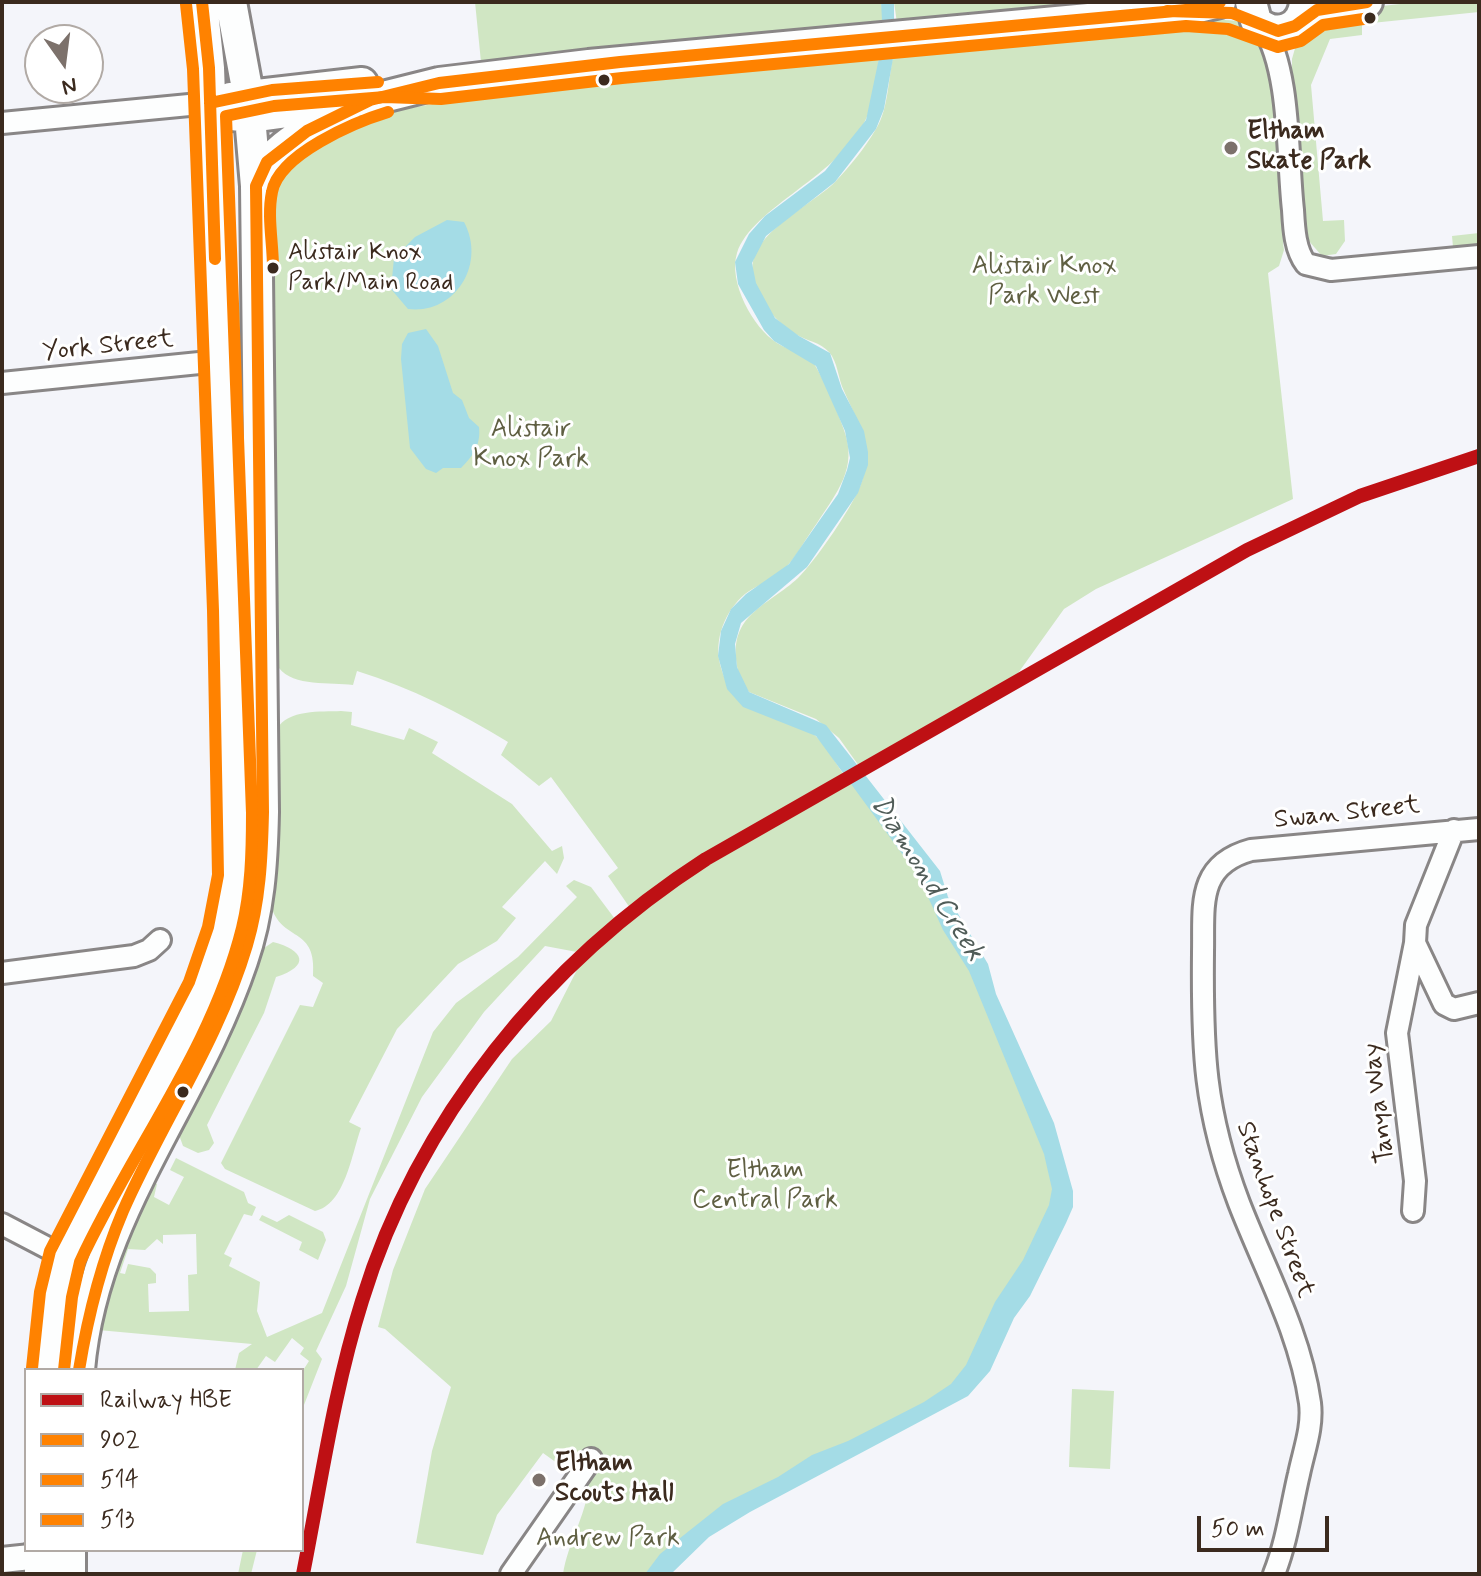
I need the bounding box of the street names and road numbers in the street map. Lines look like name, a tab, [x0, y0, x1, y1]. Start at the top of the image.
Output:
street label: York Street	[41, 325, 175, 369]
street label: Swan Street	[1272, 791, 1422, 837]
street label: Tanya Way	[1357, 1041, 1403, 1165]
street label: Stanhope Street	[1228, 1118, 1320, 1302]

